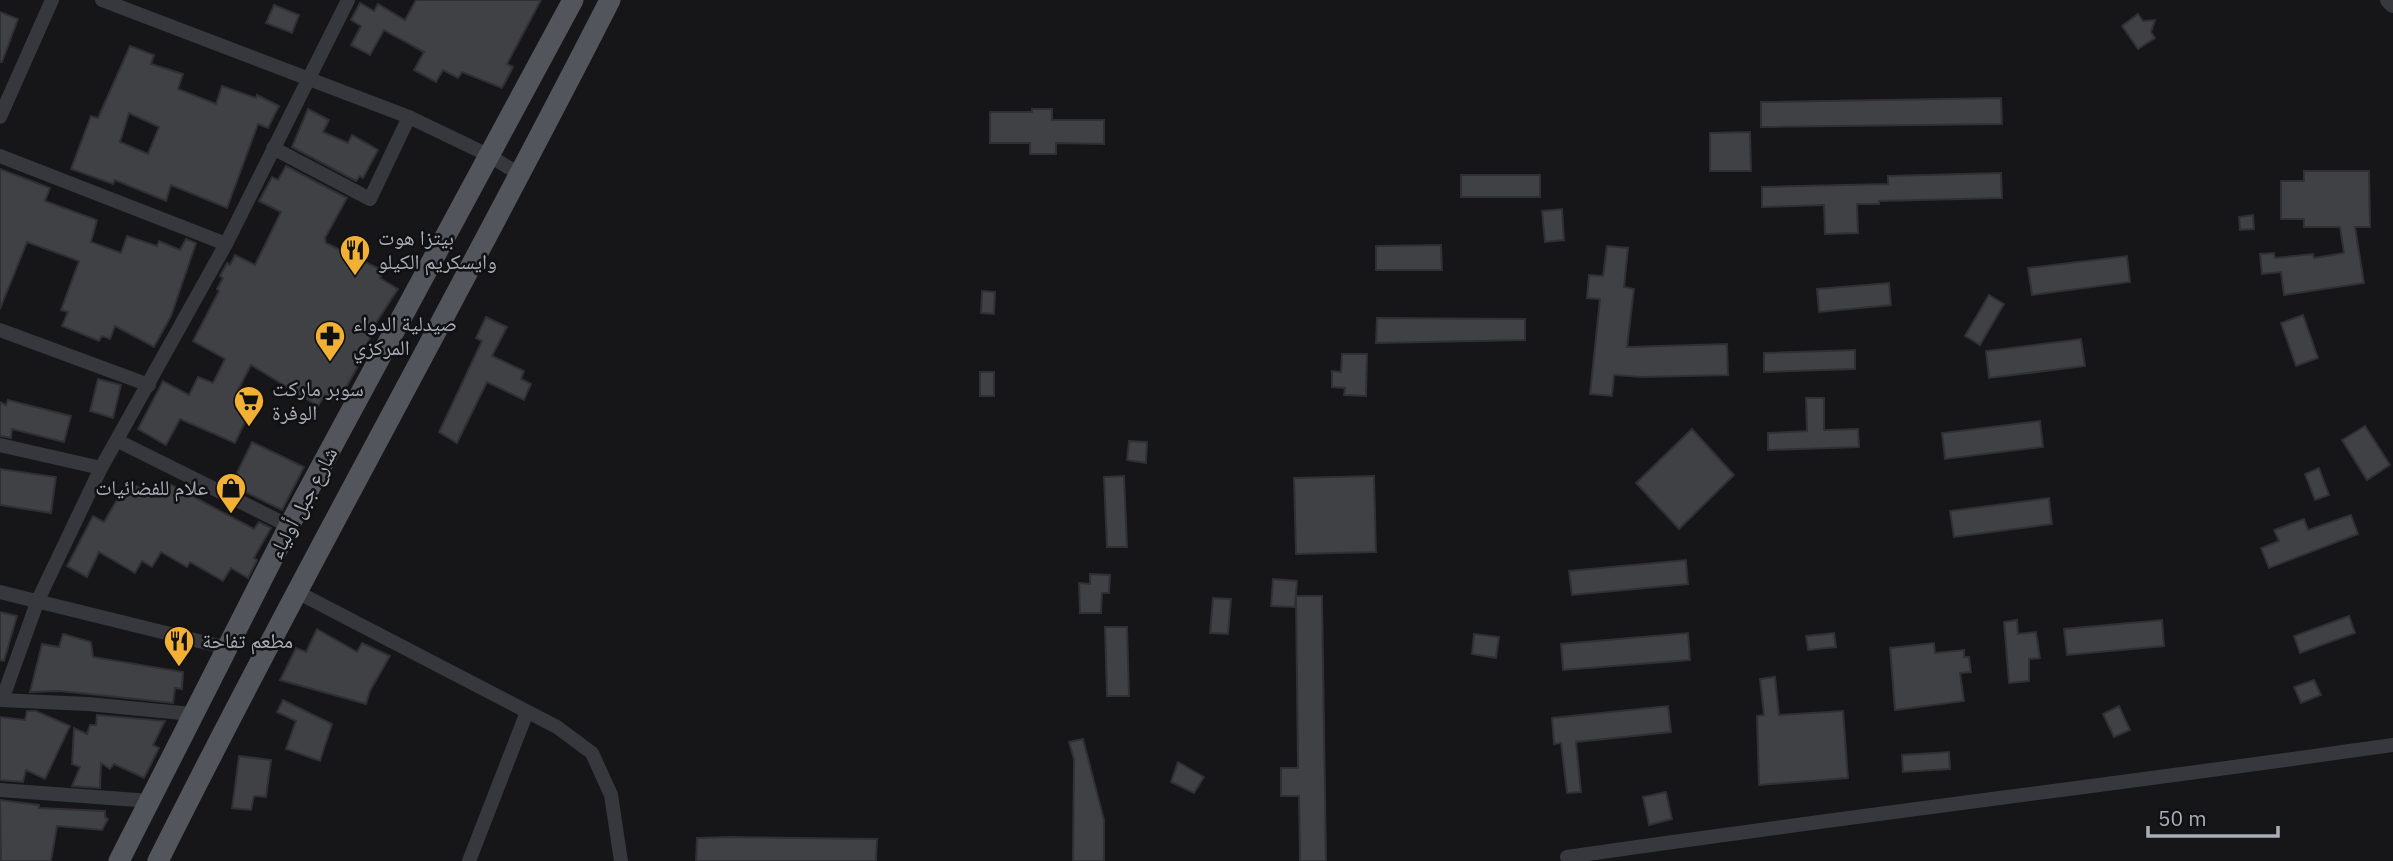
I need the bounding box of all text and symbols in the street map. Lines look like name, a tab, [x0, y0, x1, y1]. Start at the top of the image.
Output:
place label: بيتزا هوت وايسكريم الكيلو	[378, 223, 497, 276]
restaurant icon: بيتزا هوت وايسكريم الكيلو	[338, 233, 372, 277]
place label: صيدلية الدواء المركزي	[353, 309, 457, 364]
pharmacy icon: صيدلية الدواء المركزي	[313, 319, 347, 363]
place label: سوبر ماركت الوفرة	[272, 374, 364, 426]
supermarket icon: سوبر ماركت الوفرة	[232, 384, 266, 428]
street label: شارع جبل أولياء	[261, 442, 343, 563]
shop icon: علام للفضائيات	[214, 471, 248, 515]
place label: علام للفضائيات	[95, 473, 208, 502]
restaurant icon: مطعم تفاحة	[162, 624, 196, 668]
place label: مطعم تفاحة	[202, 626, 293, 655]
scale bar	[2148, 794, 2278, 838]
text: 50 m	[2158, 804, 2207, 832]

